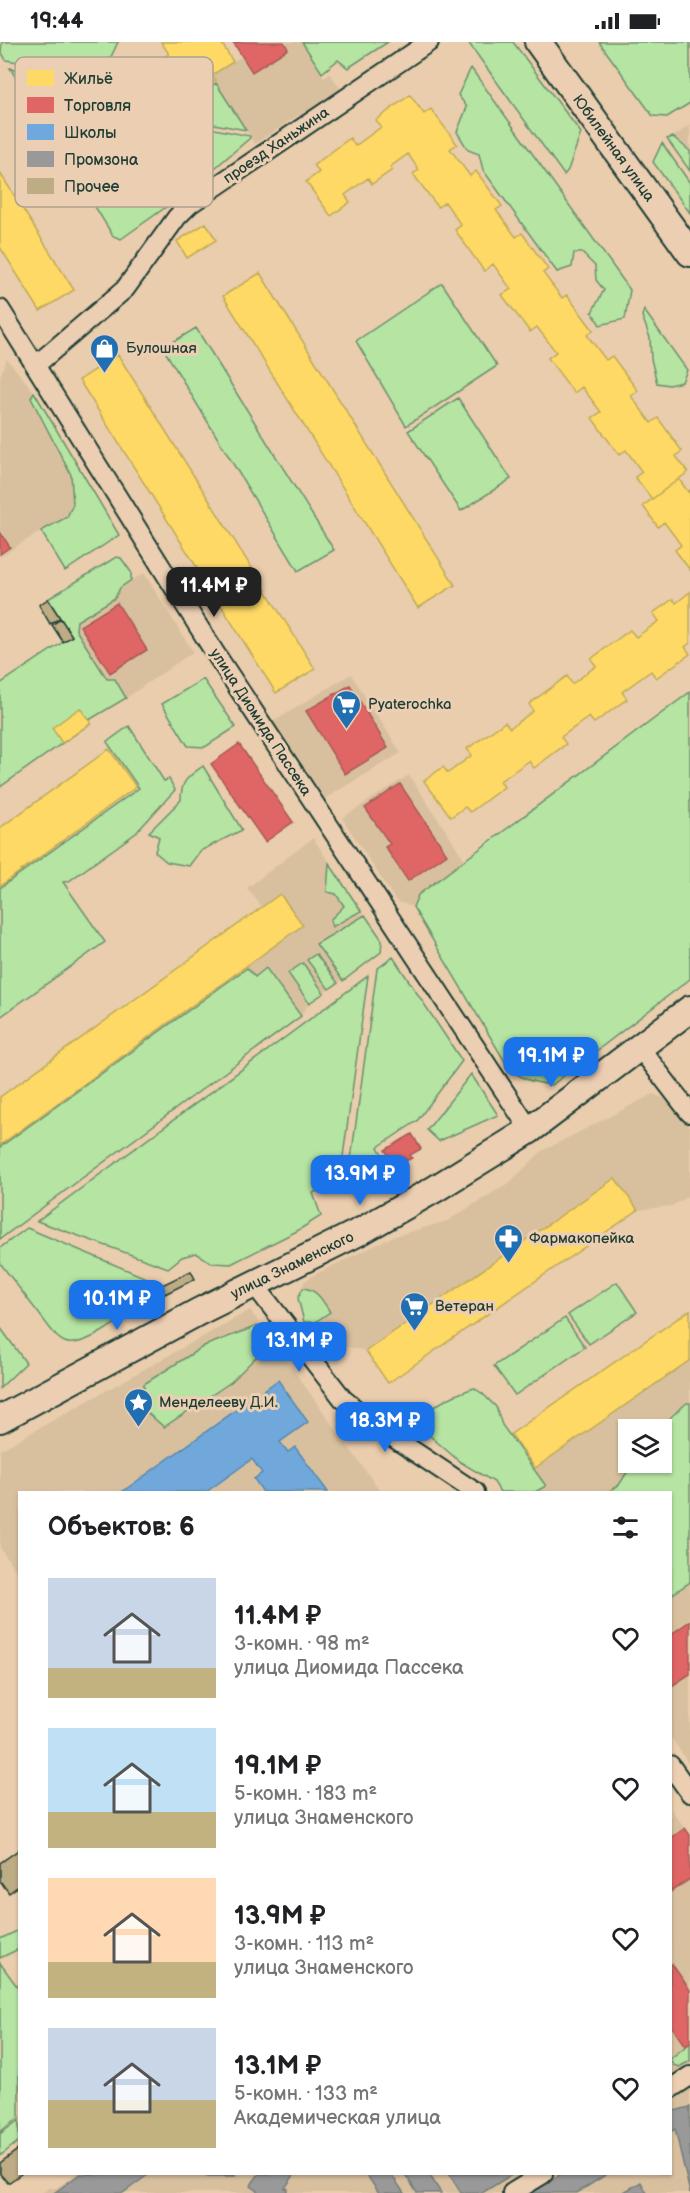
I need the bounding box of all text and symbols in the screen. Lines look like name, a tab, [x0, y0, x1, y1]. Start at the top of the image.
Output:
text: 19:44	[30, 8, 83, 35]
legend	[15, 57, 213, 207]
text: Жильё	[64, 70, 113, 89]
street label: Юбилейная улица	[568, 91, 659, 206]
text: Торговля	[64, 97, 131, 116]
street label: проезд Ханьжина	[220, 103, 333, 188]
text: Школы	[64, 124, 117, 143]
text: Промзона	[64, 151, 139, 170]
text: Прочее	[64, 178, 120, 197]
shop icon: Булошная	[89, 332, 121, 374]
place label: Булошная	[126, 339, 197, 358]
pin: 11.4M ₽	[159, 567, 269, 618]
text: 11.4M ₽	[180, 574, 248, 598]
street label: улица Диомида Пассека	[206, 645, 316, 800]
supermarket icon: Pyaterochka	[331, 688, 363, 730]
place label: Pyaterochka	[368, 695, 451, 714]
pin: 19.1M ₽	[496, 1037, 606, 1088]
text: 19.1M ₽	[517, 1044, 585, 1068]
pin: 13.9M ₽	[305, 1155, 415, 1206]
text: 13.9M ₽	[325, 1162, 395, 1186]
pharmacy icon: Фармакопейка	[492, 1222, 524, 1264]
street label: улица Знаменского	[228, 1227, 357, 1304]
place label: Фармакопейка	[529, 1229, 635, 1248]
pin: 10.1M ₽	[62, 1280, 172, 1331]
text: 10.1M ₽	[83, 1287, 151, 1311]
supermarket icon: Ветеран	[398, 1290, 430, 1332]
place label: Ветеран	[435, 1297, 494, 1316]
pin: 13.1M ₽	[244, 1322, 354, 1373]
text: 13.1M ₽	[265, 1329, 333, 1353]
place icon: Менделееву Д.И.	[122, 1386, 154, 1428]
place label: Менделееву Д.И.	[159, 1393, 278, 1412]
pin: 18.3M ₽	[330, 1402, 440, 1453]
text: 18.3M ₽	[350, 1409, 420, 1433]
map controls	[618, 1419, 672, 1473]
button: layers	[618, 1419, 672, 1473]
icon: filters	[609, 1511, 642, 1544]
text: Объектов: 6	[48, 1512, 195, 1543]
text: 11.4M ₽	[234, 1601, 322, 1632]
icon: home	[96, 1602, 168, 1674]
icon: heart	[609, 1622, 642, 1655]
text: 3-комн. · 98 m²	[234, 1632, 370, 1656]
text: улица Диомида Пассека	[234, 1656, 464, 1680]
text: 19.1M ₽	[234, 1751, 321, 1782]
icon: home	[96, 1752, 168, 1824]
icon: heart	[609, 1772, 642, 1805]
text: 5-комн. · 183 m²	[234, 1782, 377, 1806]
text: улица Знаменского	[234, 1806, 414, 1830]
text: 13.9M ₽	[234, 1901, 326, 1932]
icon: home	[96, 1902, 168, 1974]
icon: heart	[609, 1922, 642, 1955]
text: 3-комн. · 113 m²	[234, 1932, 374, 1956]
text: улица Знаменского	[234, 1956, 414, 1980]
text: 13.1M ₽	[234, 2051, 321, 2082]
icon: home	[96, 2052, 168, 2124]
icon: heart	[609, 2072, 642, 2105]
text: 5-комн. · 133 m²	[234, 2082, 378, 2106]
text: Академическая улица	[234, 2106, 441, 2130]

